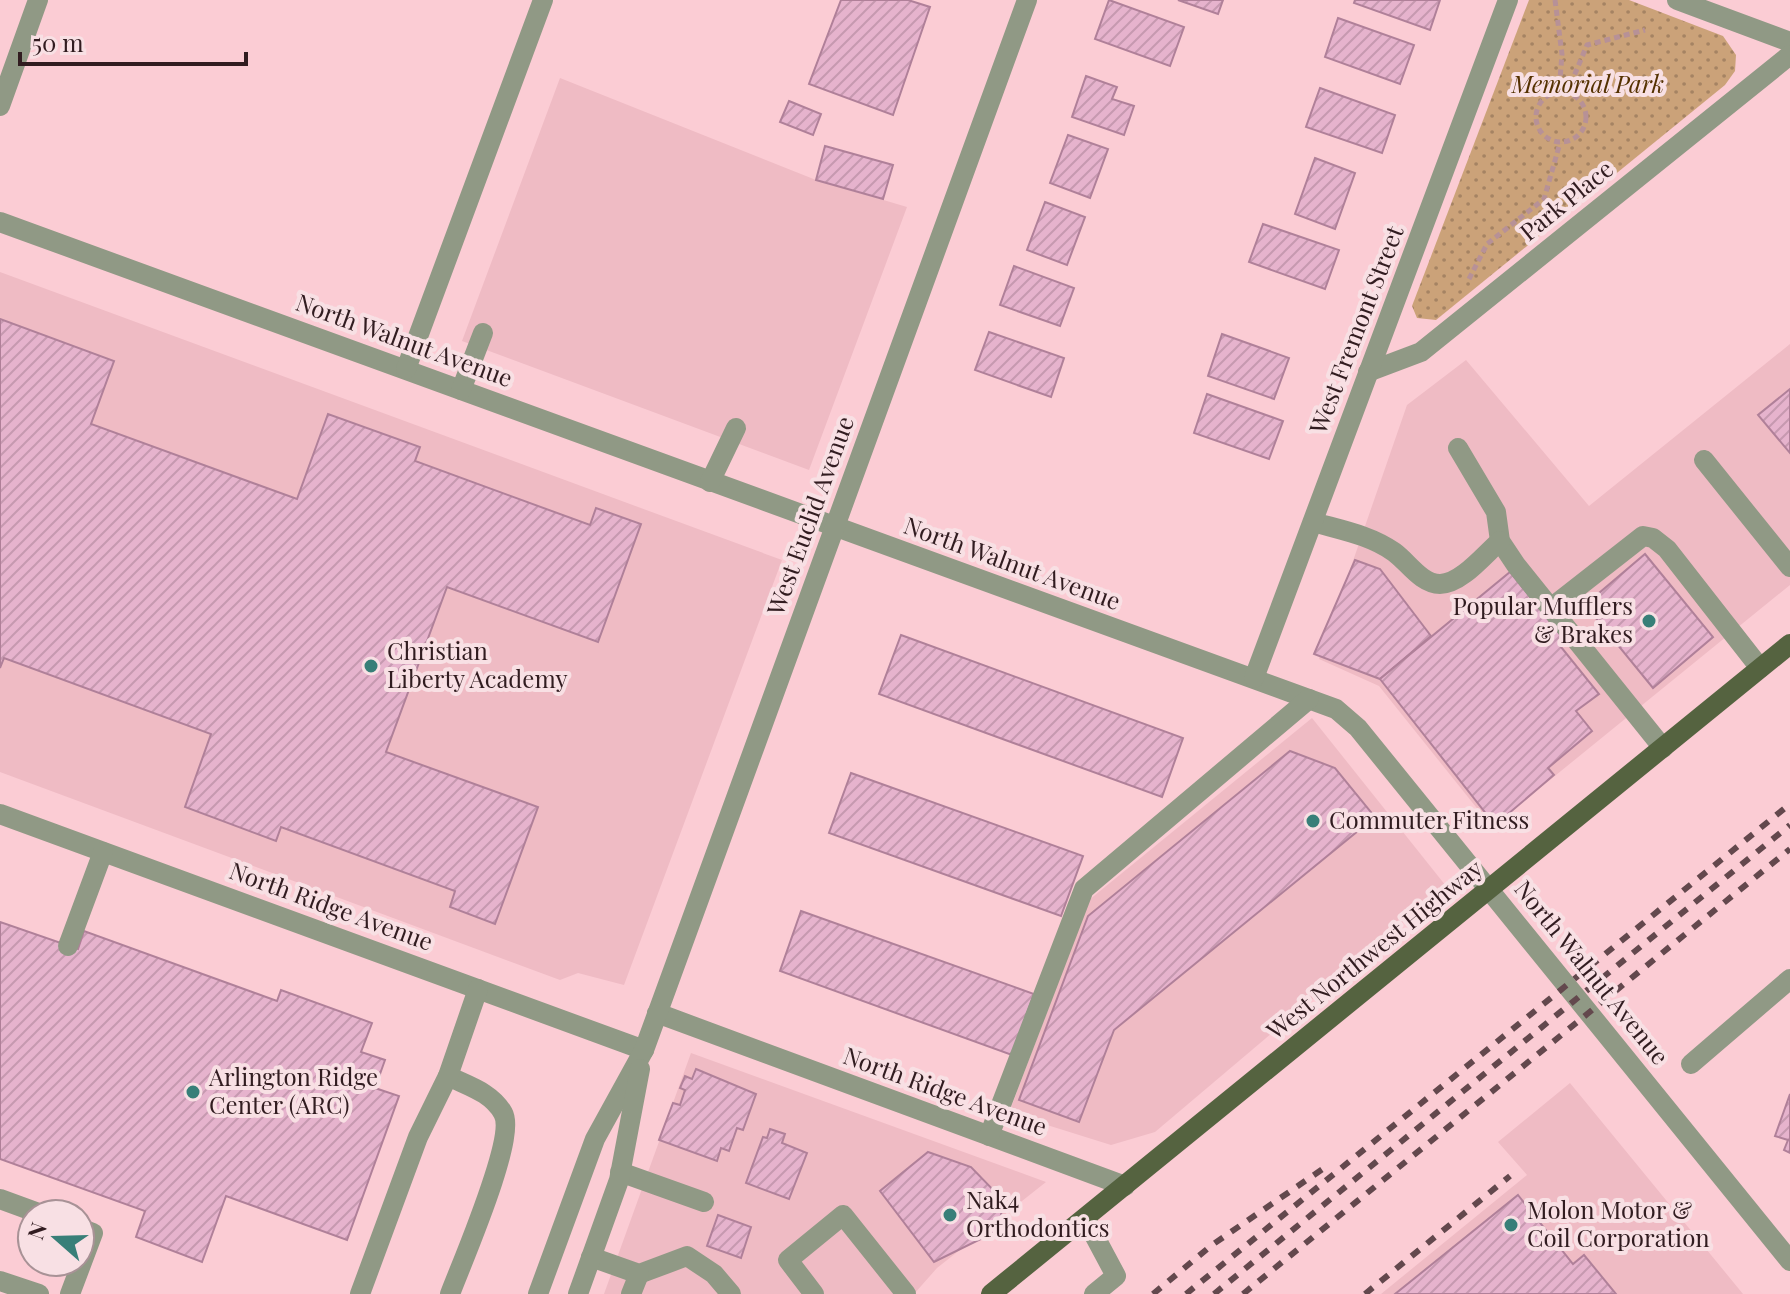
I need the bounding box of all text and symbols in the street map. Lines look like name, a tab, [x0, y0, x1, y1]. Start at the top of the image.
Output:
scale bar	[20, 16, 246, 66]
text: 50 m	[32, 26, 84, 58]
park label: Memorial Park	[1511, 67, 1664, 99]
street label: Park Place	[1512, 152, 1619, 247]
street label: West Fremont Street	[1300, 220, 1410, 439]
street label: North Walnut Avenue	[292, 285, 517, 393]
street label: West Euclid Avenue	[758, 411, 860, 620]
street label: North Walnut Avenue	[900, 508, 1125, 616]
place label: Popular Mufflers & Brakes	[1453, 589, 1633, 649]
marker: Popular Mufflers & Brakes	[1640, 612, 1658, 630]
place label: Christian Liberty Academy	[387, 634, 568, 694]
marker: Christian Liberty Academy	[362, 657, 380, 675]
place label: Commuter Fitness	[1329, 803, 1529, 835]
marker: Commuter Fitness	[1304, 812, 1322, 830]
street label: West Northwest Highway	[1258, 851, 1488, 1046]
street label: North Ridge Avenue	[225, 853, 438, 957]
street label: North Walnut Avenue	[1508, 873, 1677, 1070]
street label: North Ridge Avenue	[839, 1038, 1052, 1142]
place label: Arlington Ridge Center (ARC)	[208, 1060, 378, 1120]
marker: Arlington Ridge Center (ARC)	[184, 1083, 202, 1101]
place label: Nak4 Orthodontics	[966, 1183, 1110, 1243]
place label: Molon Motor & Coil Corporation	[1527, 1193, 1710, 1253]
north arrow	[16, 1198, 96, 1278]
marker: Nak4 Orthodontics	[941, 1206, 959, 1224]
marker: Molon Motor & Coil Corporation	[1502, 1216, 1520, 1234]
text: N	[19, 1218, 53, 1243]

